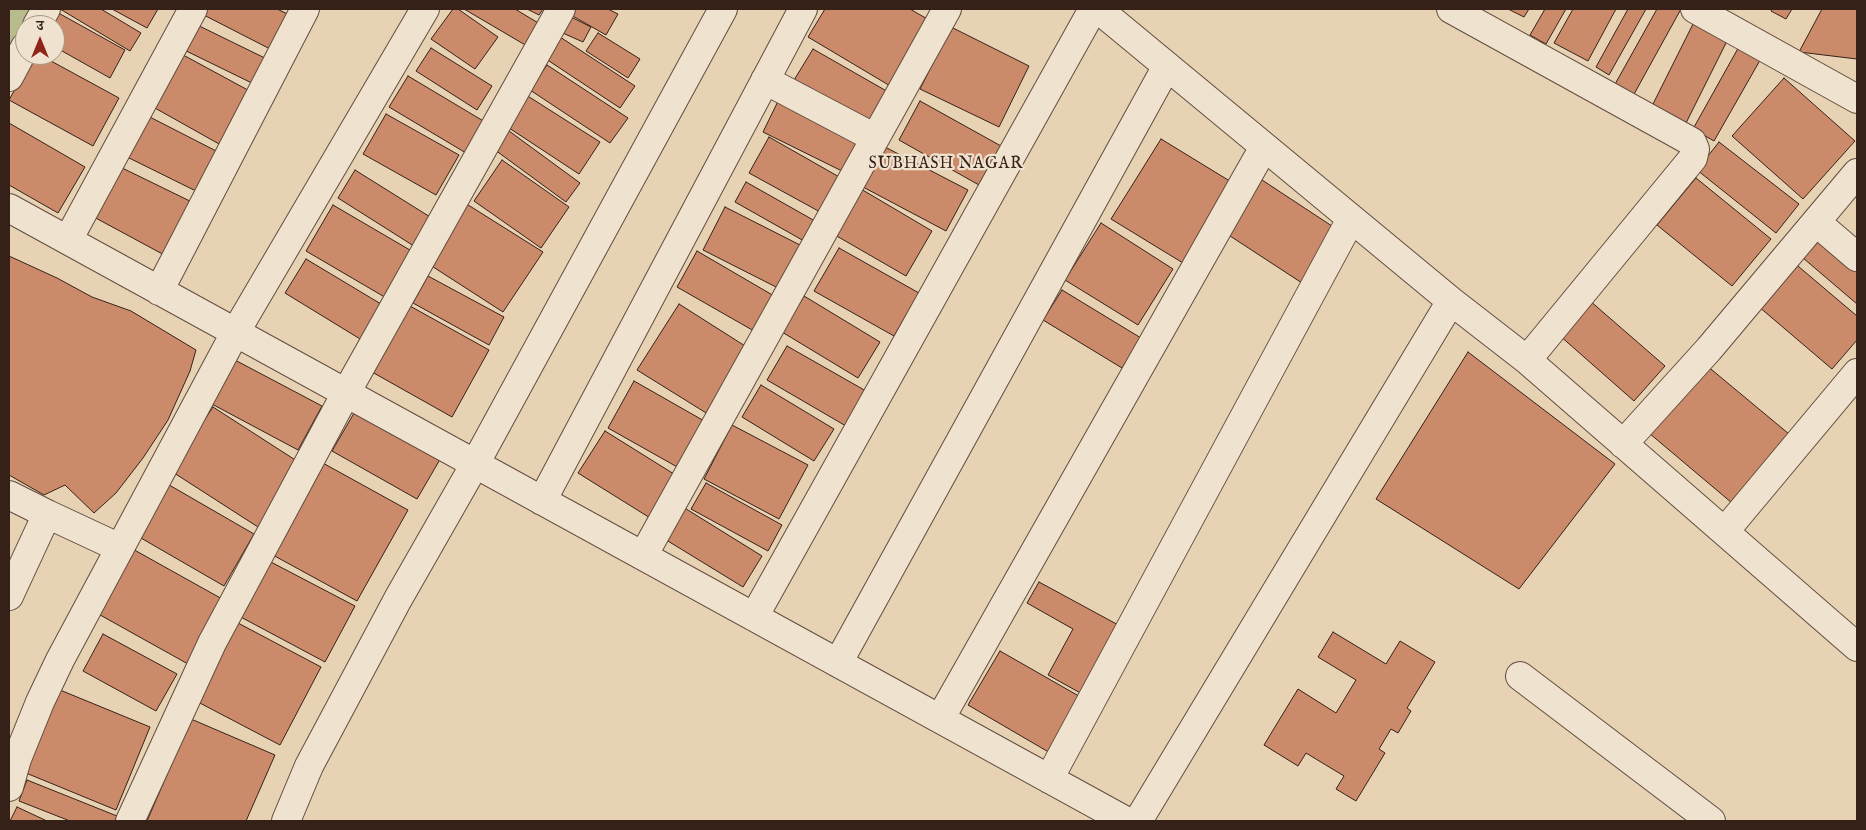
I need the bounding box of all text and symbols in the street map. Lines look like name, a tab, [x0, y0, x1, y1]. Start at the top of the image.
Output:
north arrow	[15, 15, 65, 65]
text: उ	[36, 17, 44, 35]
district label: SUBHASH NAGAR	[867, 155, 1025, 175]

